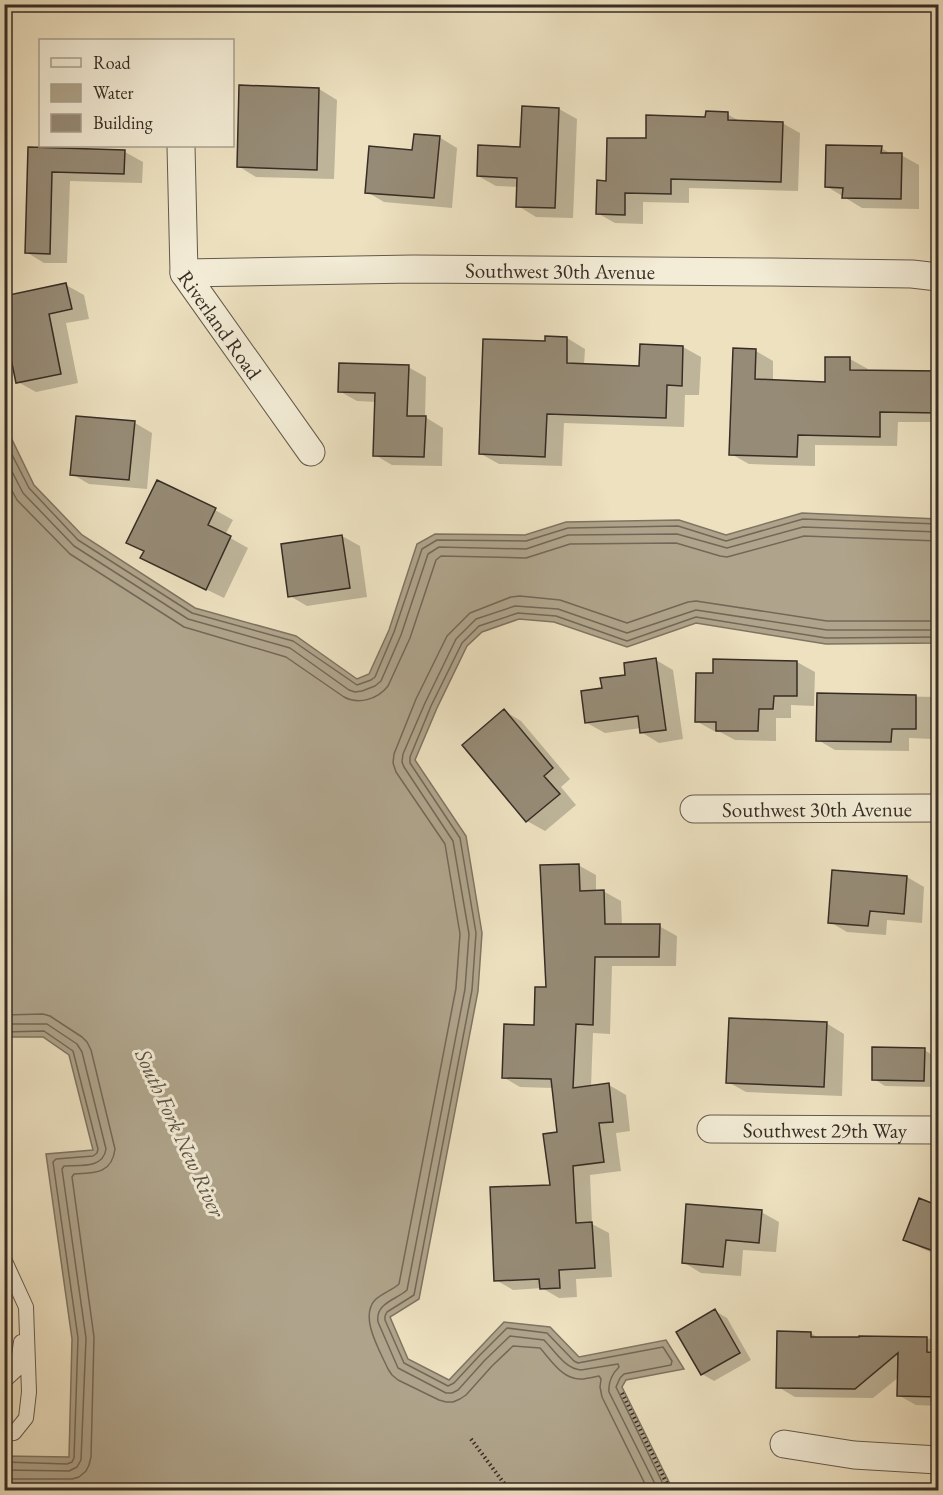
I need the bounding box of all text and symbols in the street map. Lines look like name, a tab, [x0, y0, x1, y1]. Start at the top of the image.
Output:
legend	[39, 39, 234, 147]
text: Road	[93, 51, 132, 74]
text: Water	[93, 81, 134, 104]
text: Building	[93, 111, 153, 134]
street label: Southwest 30th Avenue	[465, 256, 655, 285]
street label: Riverland Road	[173, 265, 269, 384]
street label: Southwest 30th Avenue	[722, 795, 912, 822]
water label: South Fork New River	[128, 1043, 232, 1223]
street label: Southwest 29th Way	[743, 1116, 908, 1143]

